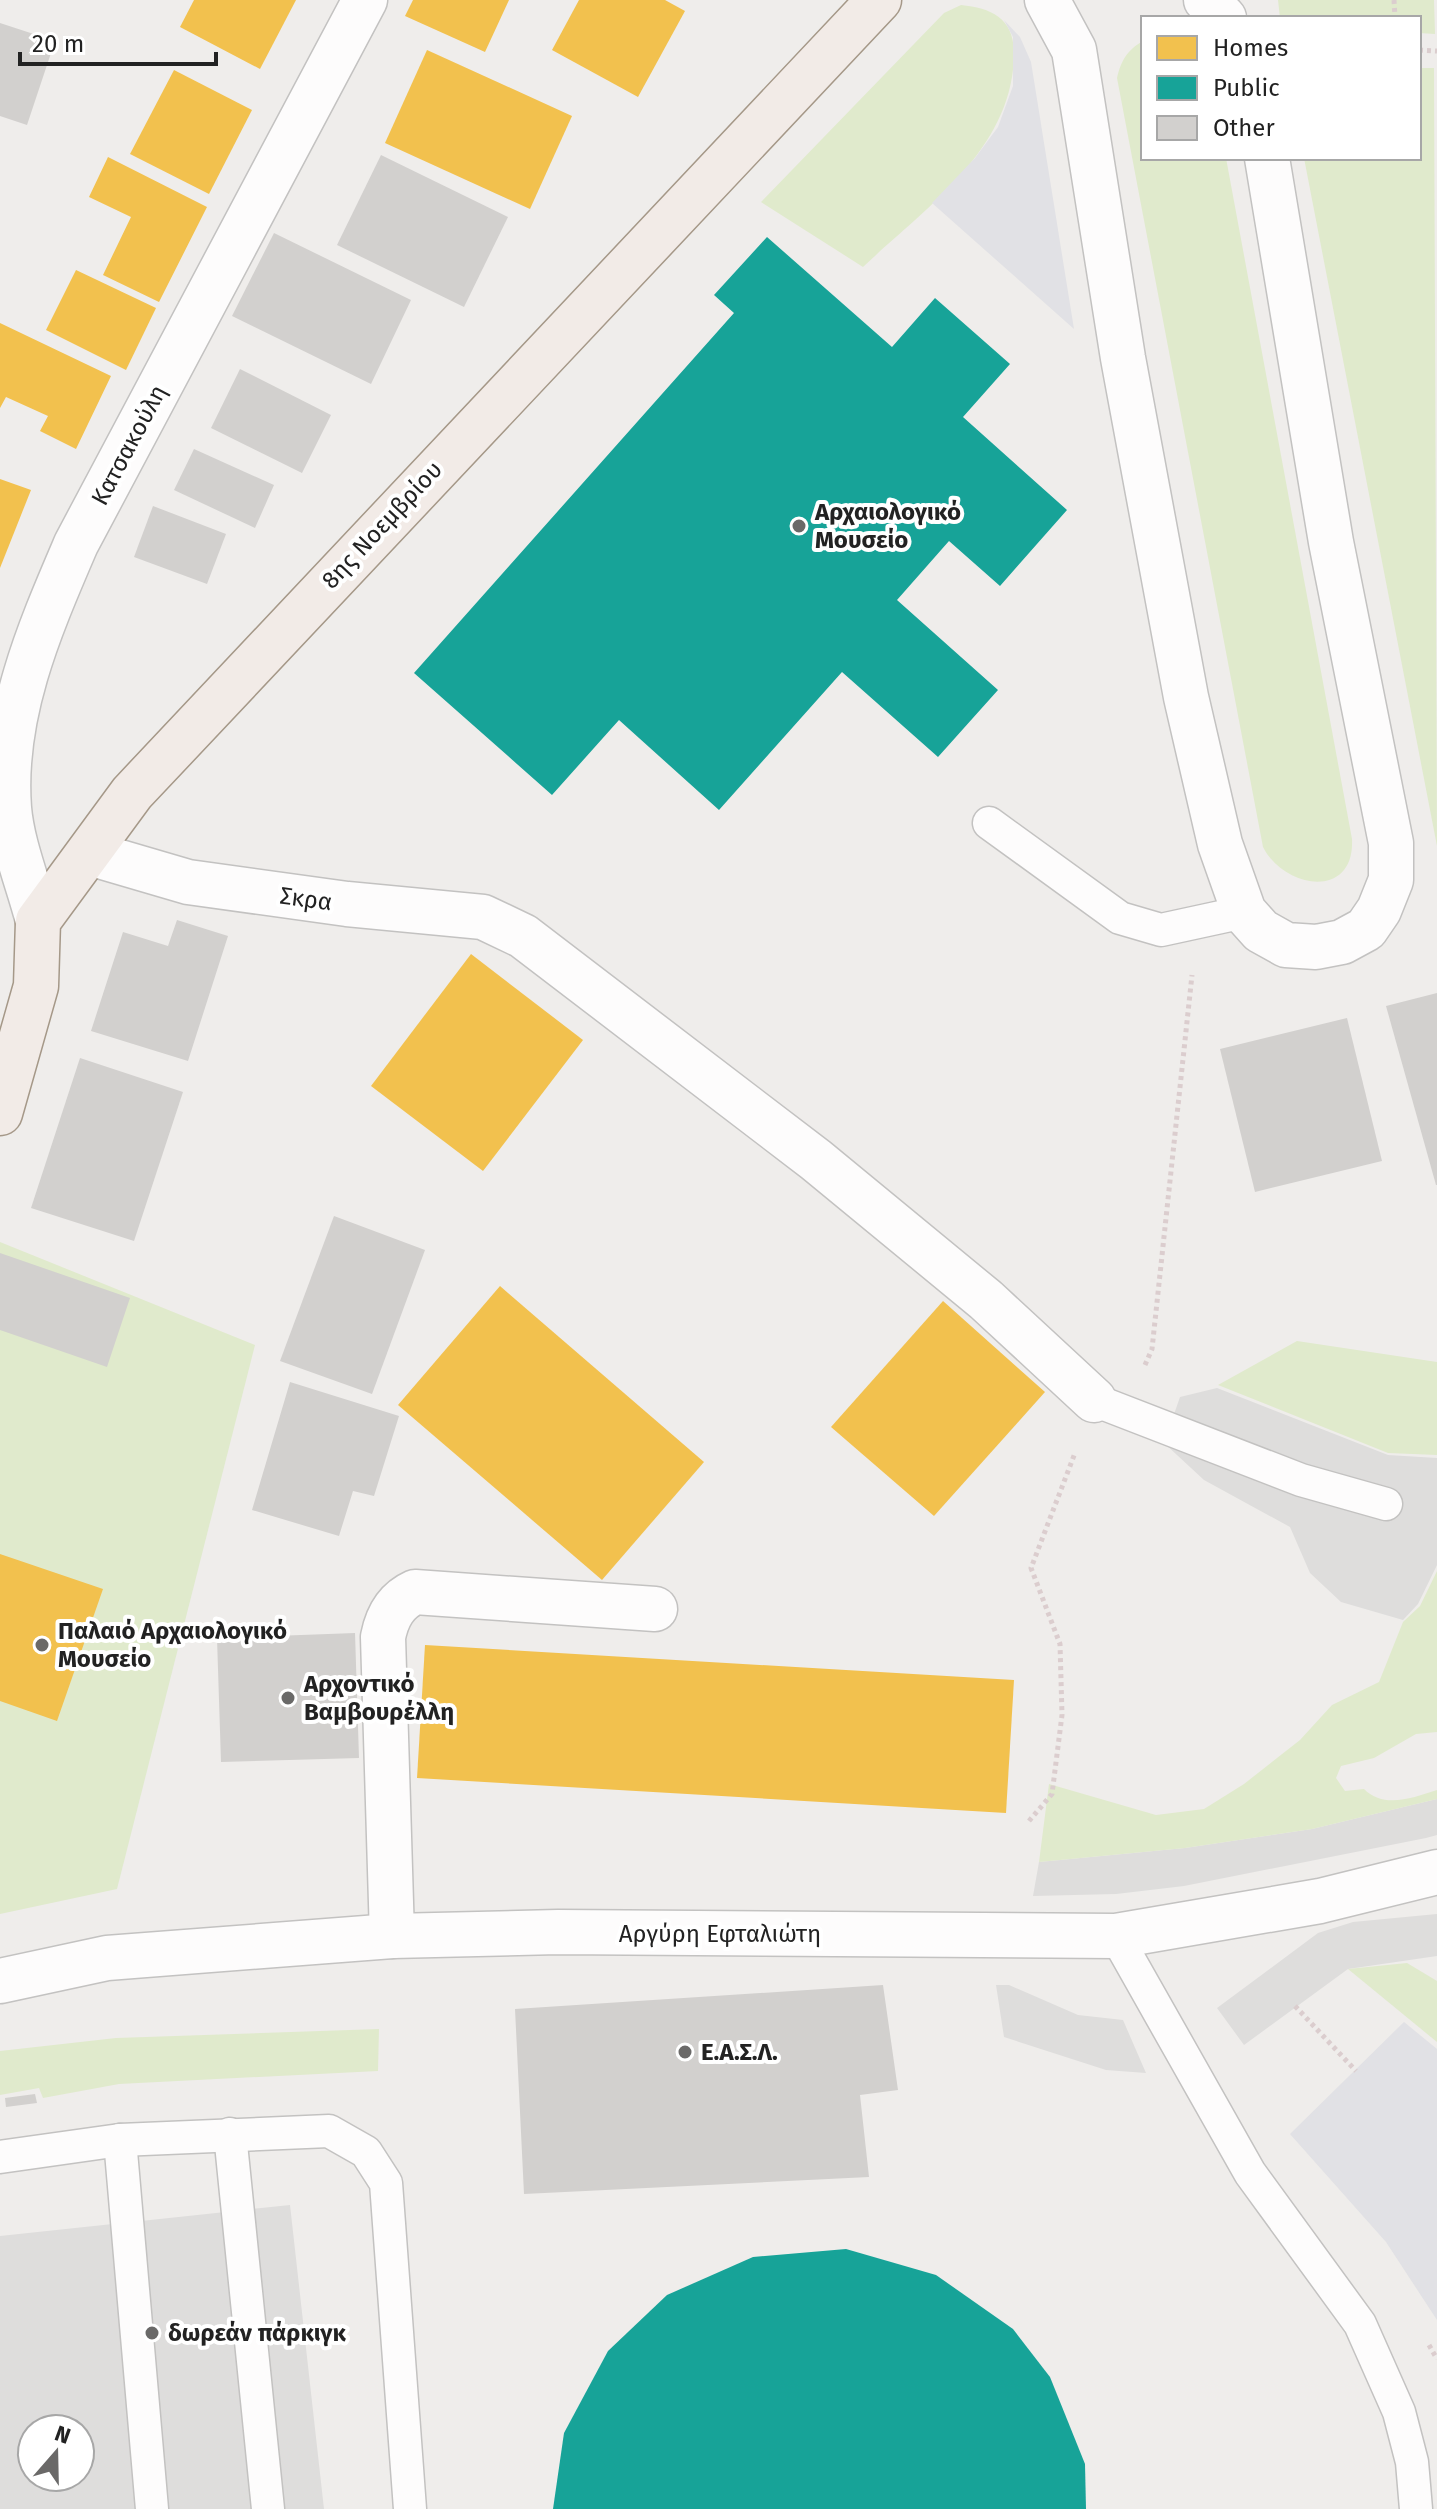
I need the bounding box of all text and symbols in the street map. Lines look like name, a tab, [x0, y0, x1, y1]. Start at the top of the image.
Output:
scale bar	[20, 16, 216, 66]
legend	[1141, 16, 1421, 160]
text: 20 m	[32, 30, 84, 58]
text: Homes	[1213, 34, 1288, 62]
text: Public	[1213, 74, 1280, 102]
text: Other	[1213, 114, 1275, 142]
street label: Κατσακούλη	[86, 380, 172, 510]
street label: 8ης Νοεμβρίου	[316, 456, 448, 594]
place label: Αρχαιολογικό Μουσείο	[814, 498, 961, 554]
marker: Αρχαιολογικό Μουσείο	[790, 517, 808, 535]
street label: Σκρα	[278, 881, 334, 917]
place label: Παλαιό Αρχαιολογικό Μουσείο	[58, 1617, 287, 1673]
marker: Παλαιό Αρχαιολογικό Μουσείο	[33, 1636, 51, 1654]
place label: Αρχοντικό Βαμβουρέλλη	[303, 1670, 454, 1726]
marker: Αρχοντικό Βαμβουρέλλη	[279, 1689, 297, 1707]
street label: Αργύρη Εφταλιώτη	[619, 1920, 821, 1948]
place label: Ε.Α.Σ.Λ.	[701, 2038, 778, 2066]
marker: Ε.Α.Σ.Λ.	[676, 2043, 694, 2061]
place label: δωρεάν πάρκιγκ	[168, 2319, 347, 2347]
marker: δωρεάν πάρκιγκ	[143, 2324, 161, 2342]
north arrow	[16, 2413, 96, 2493]
text: N	[51, 2419, 74, 2450]

